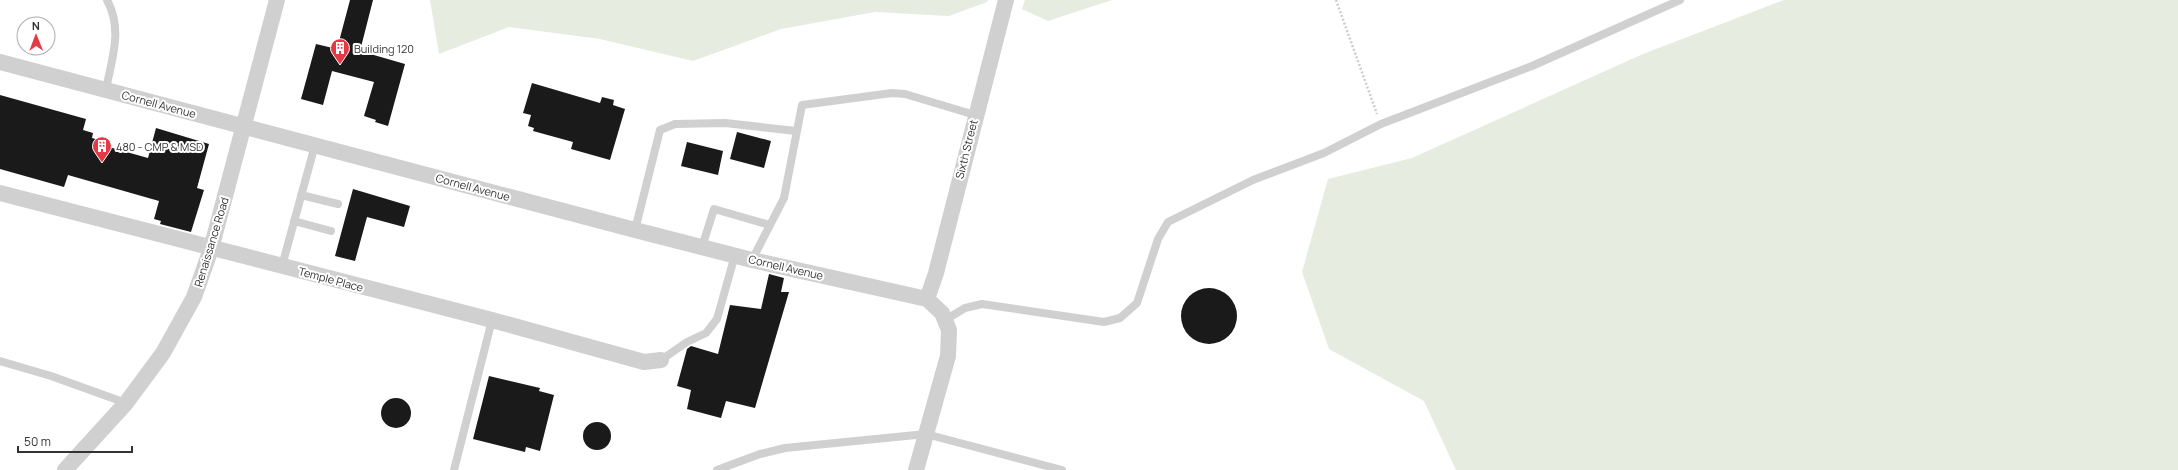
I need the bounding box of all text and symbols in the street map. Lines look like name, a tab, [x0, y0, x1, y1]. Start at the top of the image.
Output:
north arrow	[16, 16, 56, 56]
text: N	[32, 18, 40, 33]
building icon: Building 120	[329, 37, 351, 65]
place label: Building 120	[354, 41, 414, 56]
street label: Cornell Avenue	[120, 87, 198, 121]
street label: Sixth Street	[951, 118, 981, 180]
building icon: 480 - CMP & MSD	[91, 135, 113, 163]
place label: 480 - CMP & MSD	[116, 139, 203, 154]
street label: Cornell Avenue	[434, 170, 512, 204]
street label: Renaissance Road	[190, 195, 232, 289]
street label: Cornell Avenue	[747, 251, 825, 283]
street label: Temple Place	[297, 263, 366, 295]
scale bar	[18, 428, 132, 454]
text: 50 m	[24, 433, 51, 450]

